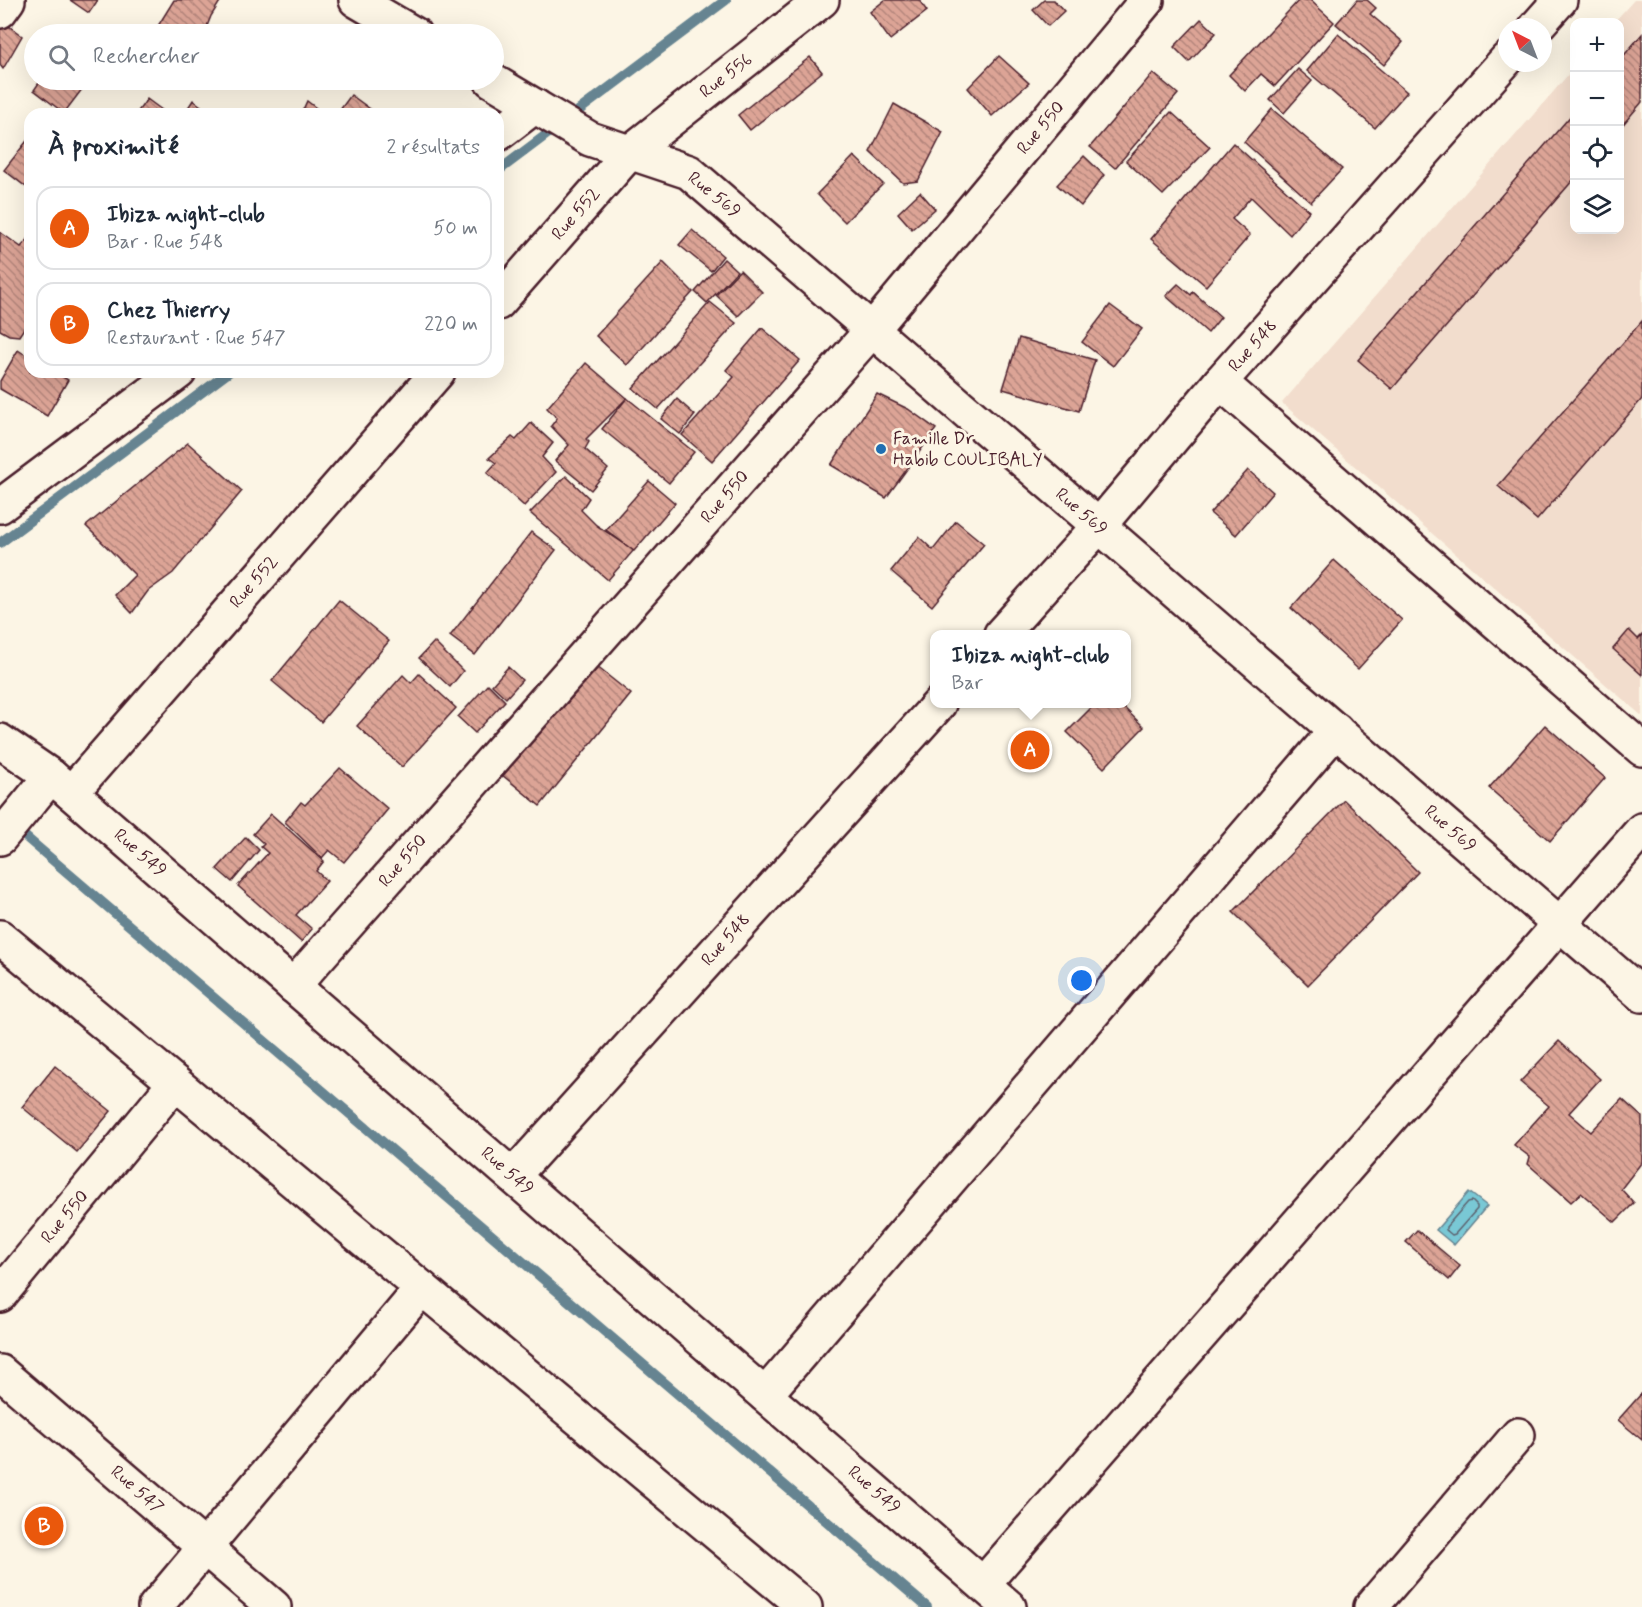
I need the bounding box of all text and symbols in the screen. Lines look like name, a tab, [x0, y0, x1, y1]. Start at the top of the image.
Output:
north arrow	[1498, 18, 1552, 72]
map controls	[1570, 18, 1624, 234]
button: +	[1570, 18, 1624, 72]
search box	[24, 24, 504, 90]
icon: search	[45, 41, 78, 74]
text: Rechercher	[93, 43, 200, 71]
street label: Rue 556	[695, 48, 757, 104]
button: −	[1570, 72, 1624, 126]
street label: Rue 550	[1012, 96, 1070, 160]
button: locate	[1570, 126, 1624, 180]
text: À proximité	[48, 130, 179, 164]
text: 2 résultats	[387, 134, 480, 161]
street label: Rue 569	[682, 166, 746, 224]
button: layers	[1570, 180, 1624, 234]
street label: Rue 552	[546, 182, 606, 246]
text: Ibiza night-club	[107, 201, 265, 229]
text: A	[63, 215, 76, 242]
text: 50 m	[433, 215, 478, 242]
text: Bar · Rue 548	[107, 229, 224, 256]
text: Chez Thierry	[107, 297, 230, 325]
text: B	[63, 311, 76, 338]
text: 220 m	[424, 311, 478, 338]
street label: Rue 548	[1223, 315, 1283, 377]
text: Restaurant · Rue 547	[107, 325, 286, 352]
place label: Famille Dr Habib COULIBALY	[893, 427, 1042, 472]
marker: Famille Dr Habib COULIBALY	[874, 442, 888, 456]
street label: Rue 550	[695, 465, 755, 529]
street label: Rue 569	[1050, 483, 1112, 541]
street label: Rue 552	[224, 550, 284, 614]
popup	[930, 630, 1131, 708]
text: Ibiza night-club	[952, 642, 1109, 670]
text: Bar	[952, 670, 983, 697]
pin: A	[1010, 728, 1050, 772]
street label: Rue 569	[1419, 800, 1481, 858]
street label: Rue 549	[108, 823, 172, 883]
street label: Rue 550	[373, 829, 433, 893]
street label: Rue 548	[696, 909, 756, 971]
your location	[1067, 966, 1096, 995]
street label: Rue 549	[475, 1141, 539, 1201]
street label: Rue 550	[36, 1185, 94, 1249]
street label: Rue 547	[105, 1460, 169, 1520]
street label: Rue 549	[842, 1460, 906, 1520]
pin: B	[24, 1504, 63, 1549]

